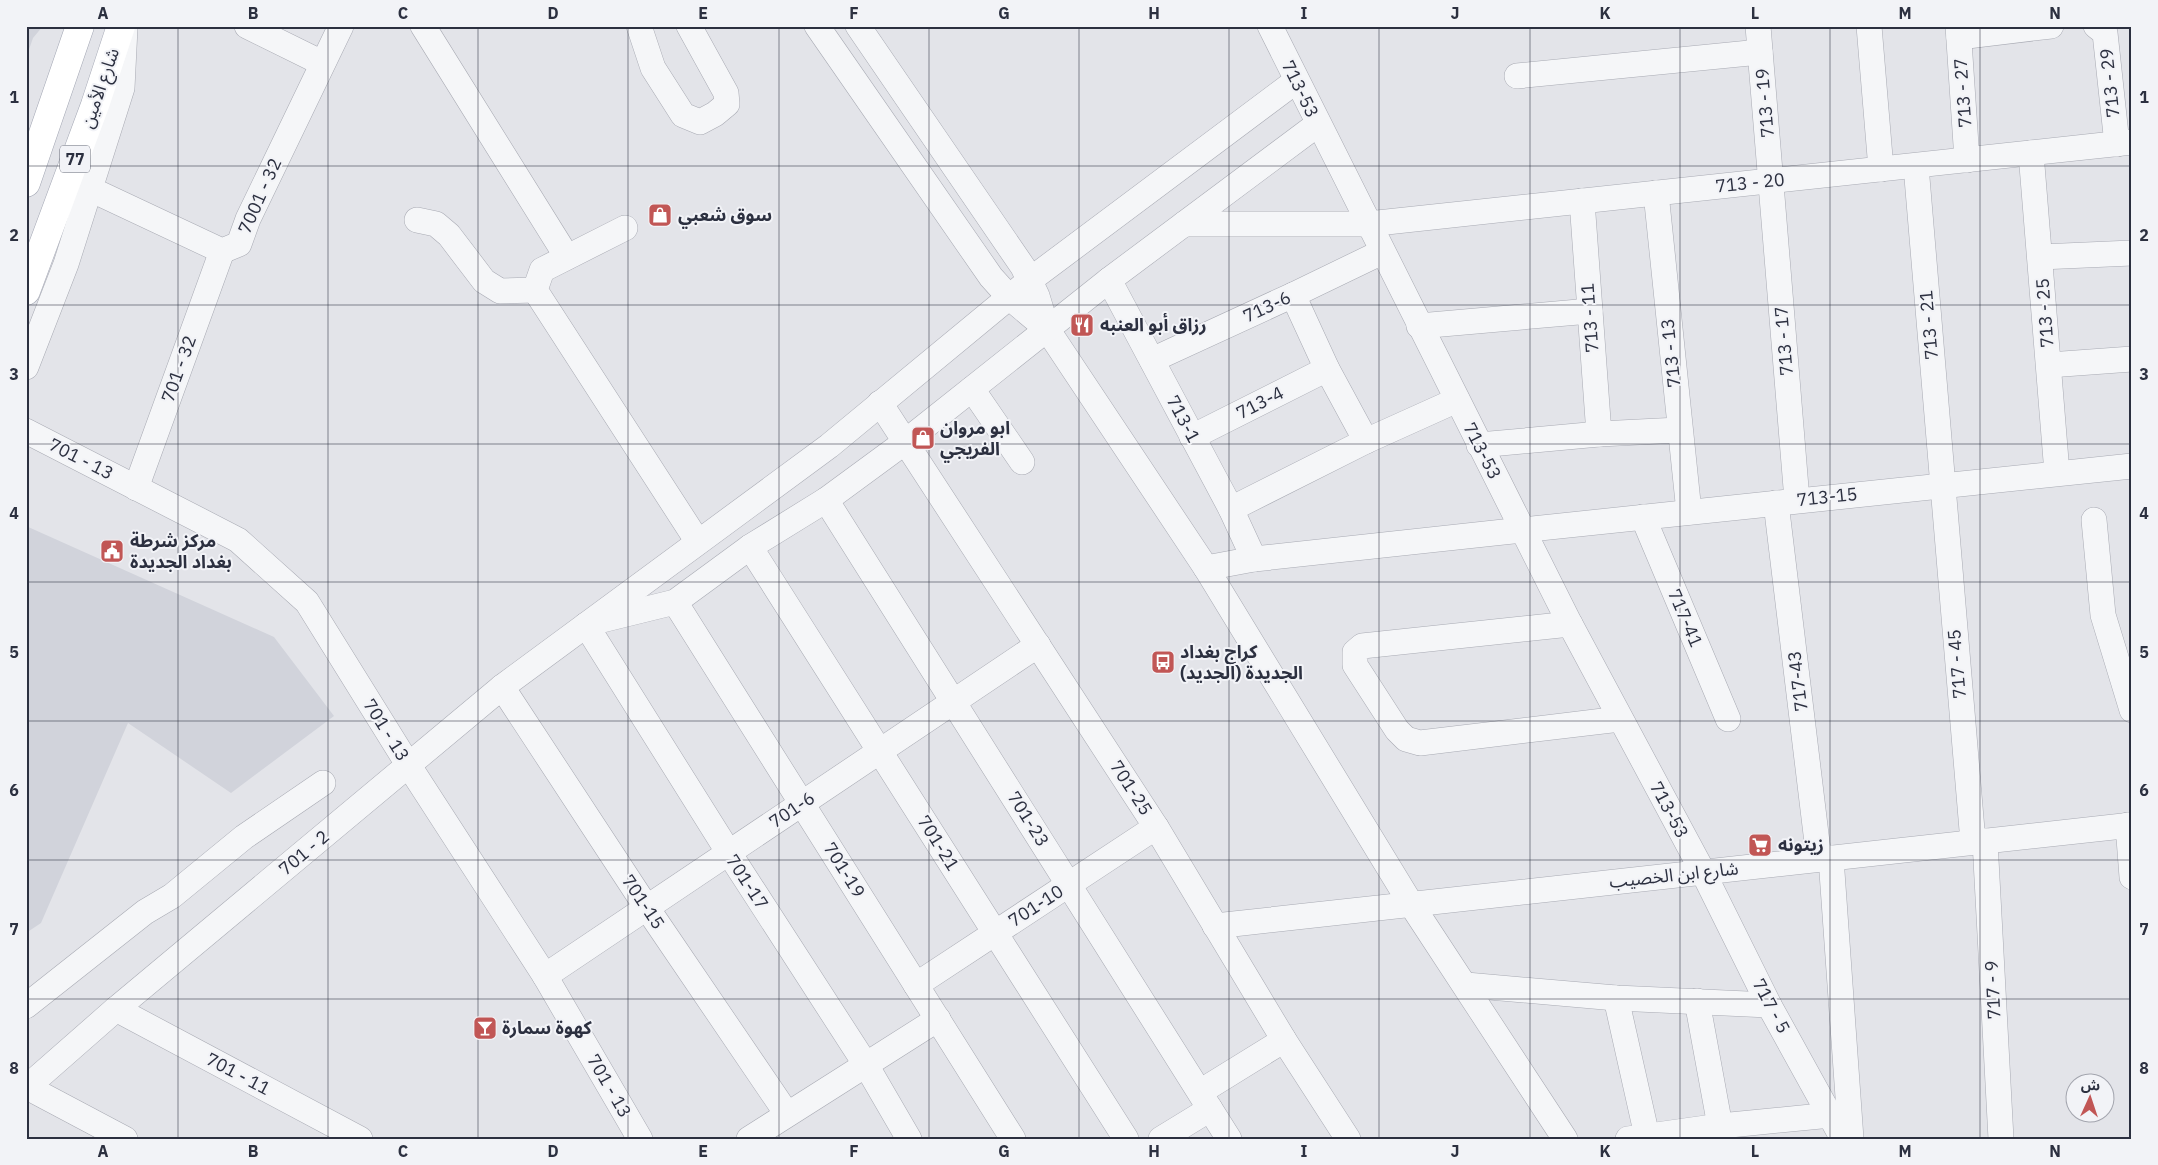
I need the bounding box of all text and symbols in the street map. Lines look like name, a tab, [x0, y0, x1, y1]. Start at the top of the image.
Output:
text: A	[98, 3, 109, 23]
text: B	[248, 3, 259, 23]
text: C	[398, 3, 408, 23]
text: D	[547, 3, 559, 23]
text: E	[698, 3, 708, 23]
text: F	[849, 3, 859, 23]
text: G	[998, 3, 1010, 23]
text: H	[1148, 3, 1160, 23]
text: I	[1301, 3, 1308, 23]
text: J	[1451, 3, 1459, 23]
text: K	[1599, 3, 1611, 23]
text: L	[1751, 3, 1759, 23]
text: M	[1898, 3, 1912, 23]
text: N	[2049, 3, 2061, 23]
street label: شارع الأمين	[75, 45, 127, 132]
street label: 713 - 29	[2094, 47, 2125, 119]
street label: 713-53	[1277, 56, 1324, 121]
street label: 713 - 27	[1949, 57, 1976, 129]
street label: 713 - 19	[1750, 67, 1779, 139]
text: 1	[9, 87, 19, 107]
text: 1	[2139, 87, 2149, 107]
road number: 77	[60, 146, 90, 172]
street label: 7001 - 32	[233, 154, 286, 237]
street label: 713 - 20	[1714, 167, 1786, 198]
shop icon: سوق شعبي	[647, 202, 673, 228]
place label: سوق شعبي	[678, 203, 772, 229]
text: 2	[9, 225, 19, 245]
text: 2	[2139, 225, 2149, 245]
street label: 713 - 25	[2031, 277, 2058, 349]
street label: 713 - 11	[1576, 282, 1603, 354]
street label: 713-6	[1239, 285, 1294, 328]
street label: 713 - 21	[1914, 289, 1943, 361]
street label: 713 - 17	[1769, 305, 1798, 377]
restaurant icon: رزاق أبو العنبه	[1069, 312, 1095, 338]
place label: رزاق أبو العنبه	[1100, 312, 1207, 336]
street label: 713 - 13	[1655, 317, 1686, 389]
street label: 701 - 32	[156, 332, 201, 406]
text: 3	[9, 364, 19, 384]
text: 3	[2139, 364, 2149, 384]
street label: 713-4	[1232, 381, 1288, 424]
street label: 713-1	[1161, 391, 1205, 446]
place label: ابو مروان الفريجي	[940, 416, 1010, 463]
street label: 713-53	[1458, 418, 1507, 483]
shop icon: ابو مروان الفريجي	[910, 425, 936, 451]
street label: 701 - 13	[45, 432, 117, 485]
street label: 713-15	[1795, 482, 1859, 511]
text: 4	[9, 503, 19, 523]
text: 4	[2139, 503, 2149, 523]
place label: مركز شرطة بغداد الجديدة	[130, 529, 232, 573]
public building icon: مركز شرطة بغداد الجديدة	[99, 538, 125, 564]
street label: 717-41	[1663, 585, 1708, 650]
street label: 717 - 45	[1942, 628, 1971, 700]
place label: كراج بغداد الجديدة (الجديد)	[1180, 640, 1303, 684]
text: 5	[9, 642, 19, 662]
text: 5	[2139, 642, 2149, 662]
bus stop icon: كراج بغداد الجديدة (الجديد)	[1150, 649, 1176, 675]
street label: 717-43	[1782, 649, 1813, 713]
street label: 701 - 13	[358, 694, 415, 765]
street label: 701-25	[1105, 756, 1158, 820]
street label: 713-53	[1645, 777, 1694, 842]
text: 6	[9, 780, 19, 800]
text: 6	[2139, 780, 2149, 800]
street label: 701-6	[764, 786, 819, 833]
street label: 701-23	[1002, 787, 1054, 851]
street label: 701-21	[912, 811, 964, 875]
street label: 701 - 2	[274, 825, 334, 880]
supermarket icon: زيتونه	[1747, 832, 1773, 858]
place label: زيتونه	[1778, 833, 1824, 856]
street label: 701-19	[818, 838, 870, 902]
street label: 701-17	[721, 850, 774, 914]
street label: شارع ابن الخصيب	[1608, 856, 1740, 896]
street label: 701-15	[617, 870, 670, 934]
street label: 701-10	[1004, 879, 1068, 932]
text: 7	[9, 919, 19, 939]
text: 7	[2139, 919, 2149, 939]
street label: 717 - 9	[1979, 960, 2006, 1020]
street label: 717 - 5	[1747, 974, 1795, 1037]
bar icon: كهوة سمارة	[472, 1015, 498, 1041]
place label: كهوة سمارة	[502, 1016, 593, 1039]
street label: 701 - 11	[202, 1047, 274, 1100]
street label: 701 - 13	[582, 1050, 637, 1122]
text: 8	[9, 1058, 19, 1078]
text: 8	[2139, 1058, 2149, 1078]
north arrow	[2066, 1072, 2116, 1122]
text: ش	[2081, 1076, 2101, 1095]
text: A	[98, 1141, 109, 1161]
text: B	[248, 1141, 259, 1161]
text: C	[398, 1141, 408, 1161]
text: D	[547, 1141, 559, 1161]
text: E	[698, 1141, 708, 1161]
text: F	[849, 1141, 859, 1161]
text: G	[998, 1141, 1010, 1161]
text: H	[1148, 1141, 1160, 1161]
text: I	[1301, 1141, 1308, 1161]
text: J	[1451, 1141, 1459, 1161]
text: K	[1599, 1141, 1611, 1161]
text: L	[1751, 1141, 1759, 1161]
text: M	[1898, 1141, 1912, 1161]
text: N	[2049, 1141, 2061, 1161]

